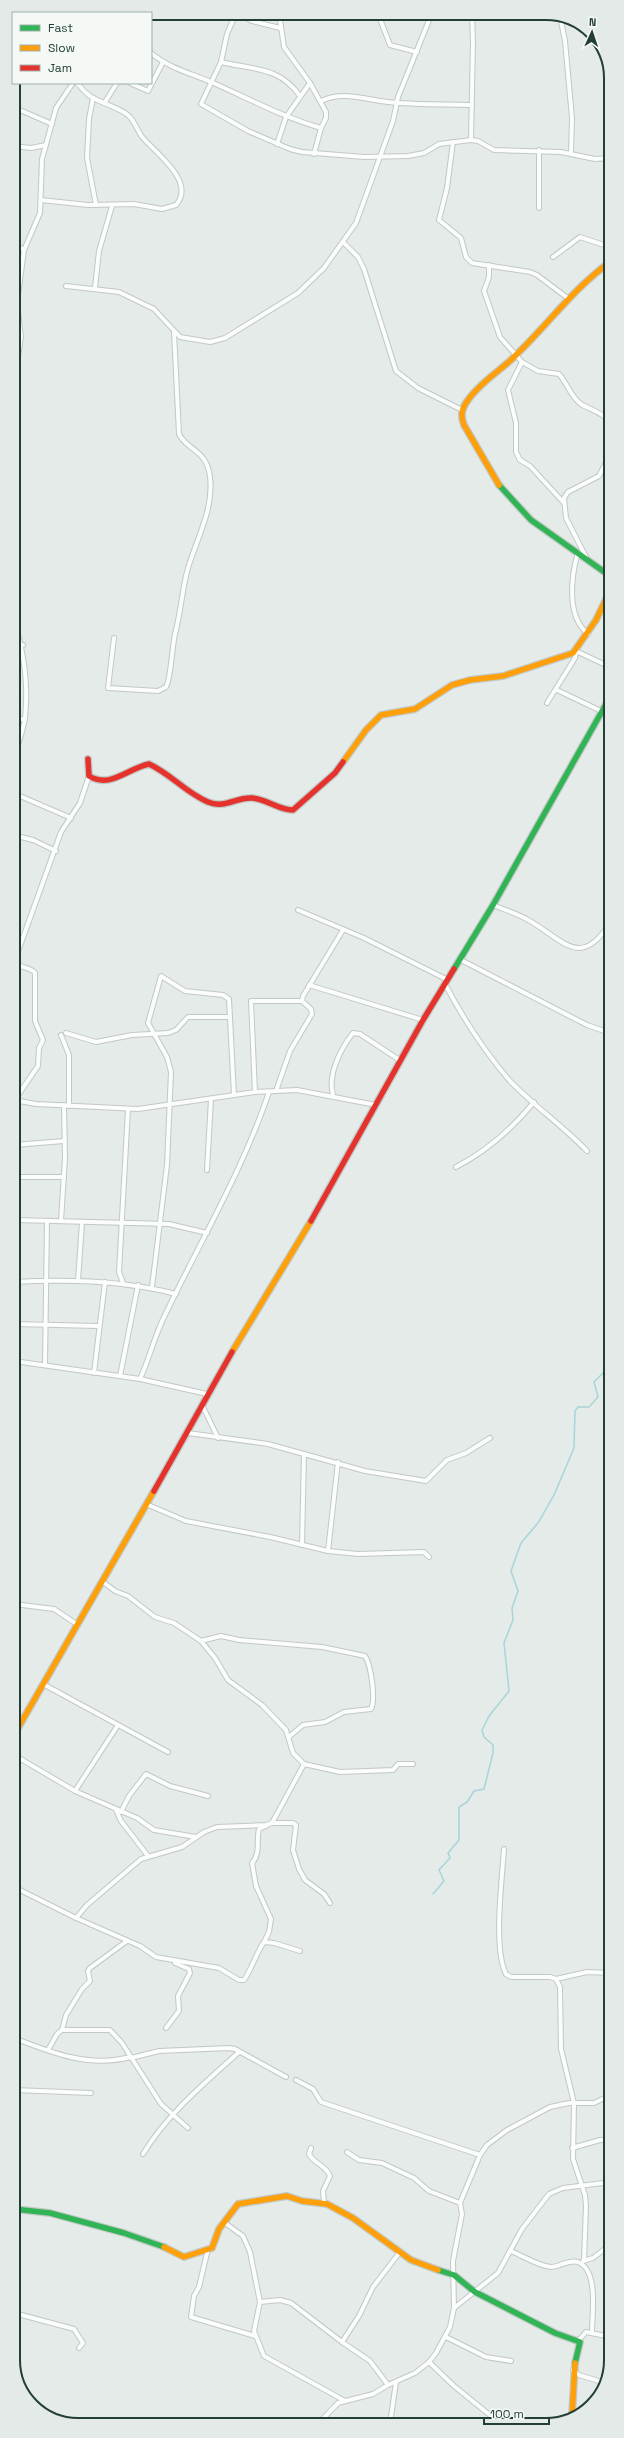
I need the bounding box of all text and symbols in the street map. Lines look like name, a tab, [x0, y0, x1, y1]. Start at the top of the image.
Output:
legend	[12, 12, 152, 84]
north arrow	[572, 12, 612, 52]
text: N	[588, 15, 597, 29]
text: Fast	[48, 20, 73, 36]
text: Slow	[48, 40, 75, 56]
text: Jam	[48, 60, 72, 76]
scale bar	[484, 2400, 549, 2426]
text: 100 m	[490, 2406, 524, 2422]

